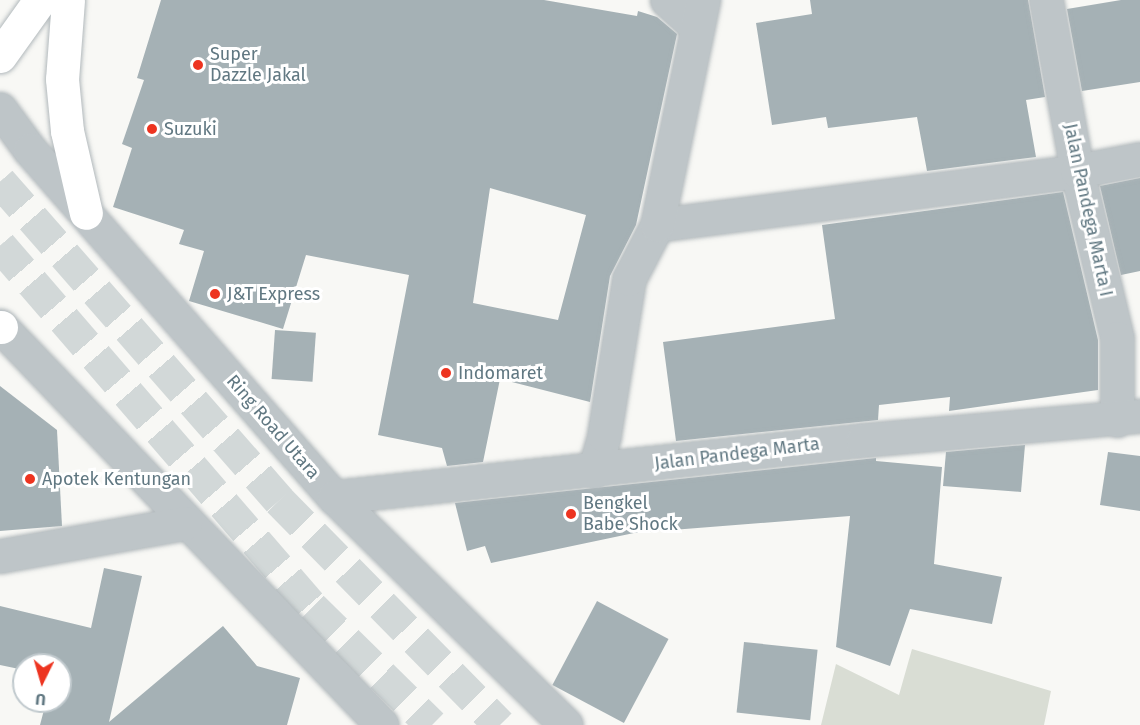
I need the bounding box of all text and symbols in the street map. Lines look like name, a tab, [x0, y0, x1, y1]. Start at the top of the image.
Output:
place label: Super Dazzle Jakal	[210, 44, 306, 86]
marker: Super Dazzle Jakal	[191, 58, 205, 72]
place label: Suzuki	[164, 118, 217, 140]
marker: Suzuki	[145, 122, 159, 136]
street label: Jalan Pandega Marta I	[1059, 122, 1117, 298]
place label: J&T Express	[227, 283, 320, 305]
marker: J&T Express	[208, 287, 222, 301]
place label: Indomaret	[458, 362, 543, 384]
marker: Indomaret	[439, 366, 453, 380]
street label: Ring Road Utara	[222, 370, 324, 484]
street label: Jalan Pandega Marta	[653, 433, 821, 475]
place label: Apotek Kentungan	[42, 468, 191, 490]
marker: Apotek Kentungan	[23, 472, 37, 486]
place label: Bengkel Babe Shock	[583, 493, 678, 536]
marker: Bengkel Babe Shock	[564, 507, 578, 521]
north arrow	[12, 653, 72, 713]
text: U	[35, 690, 47, 709]

